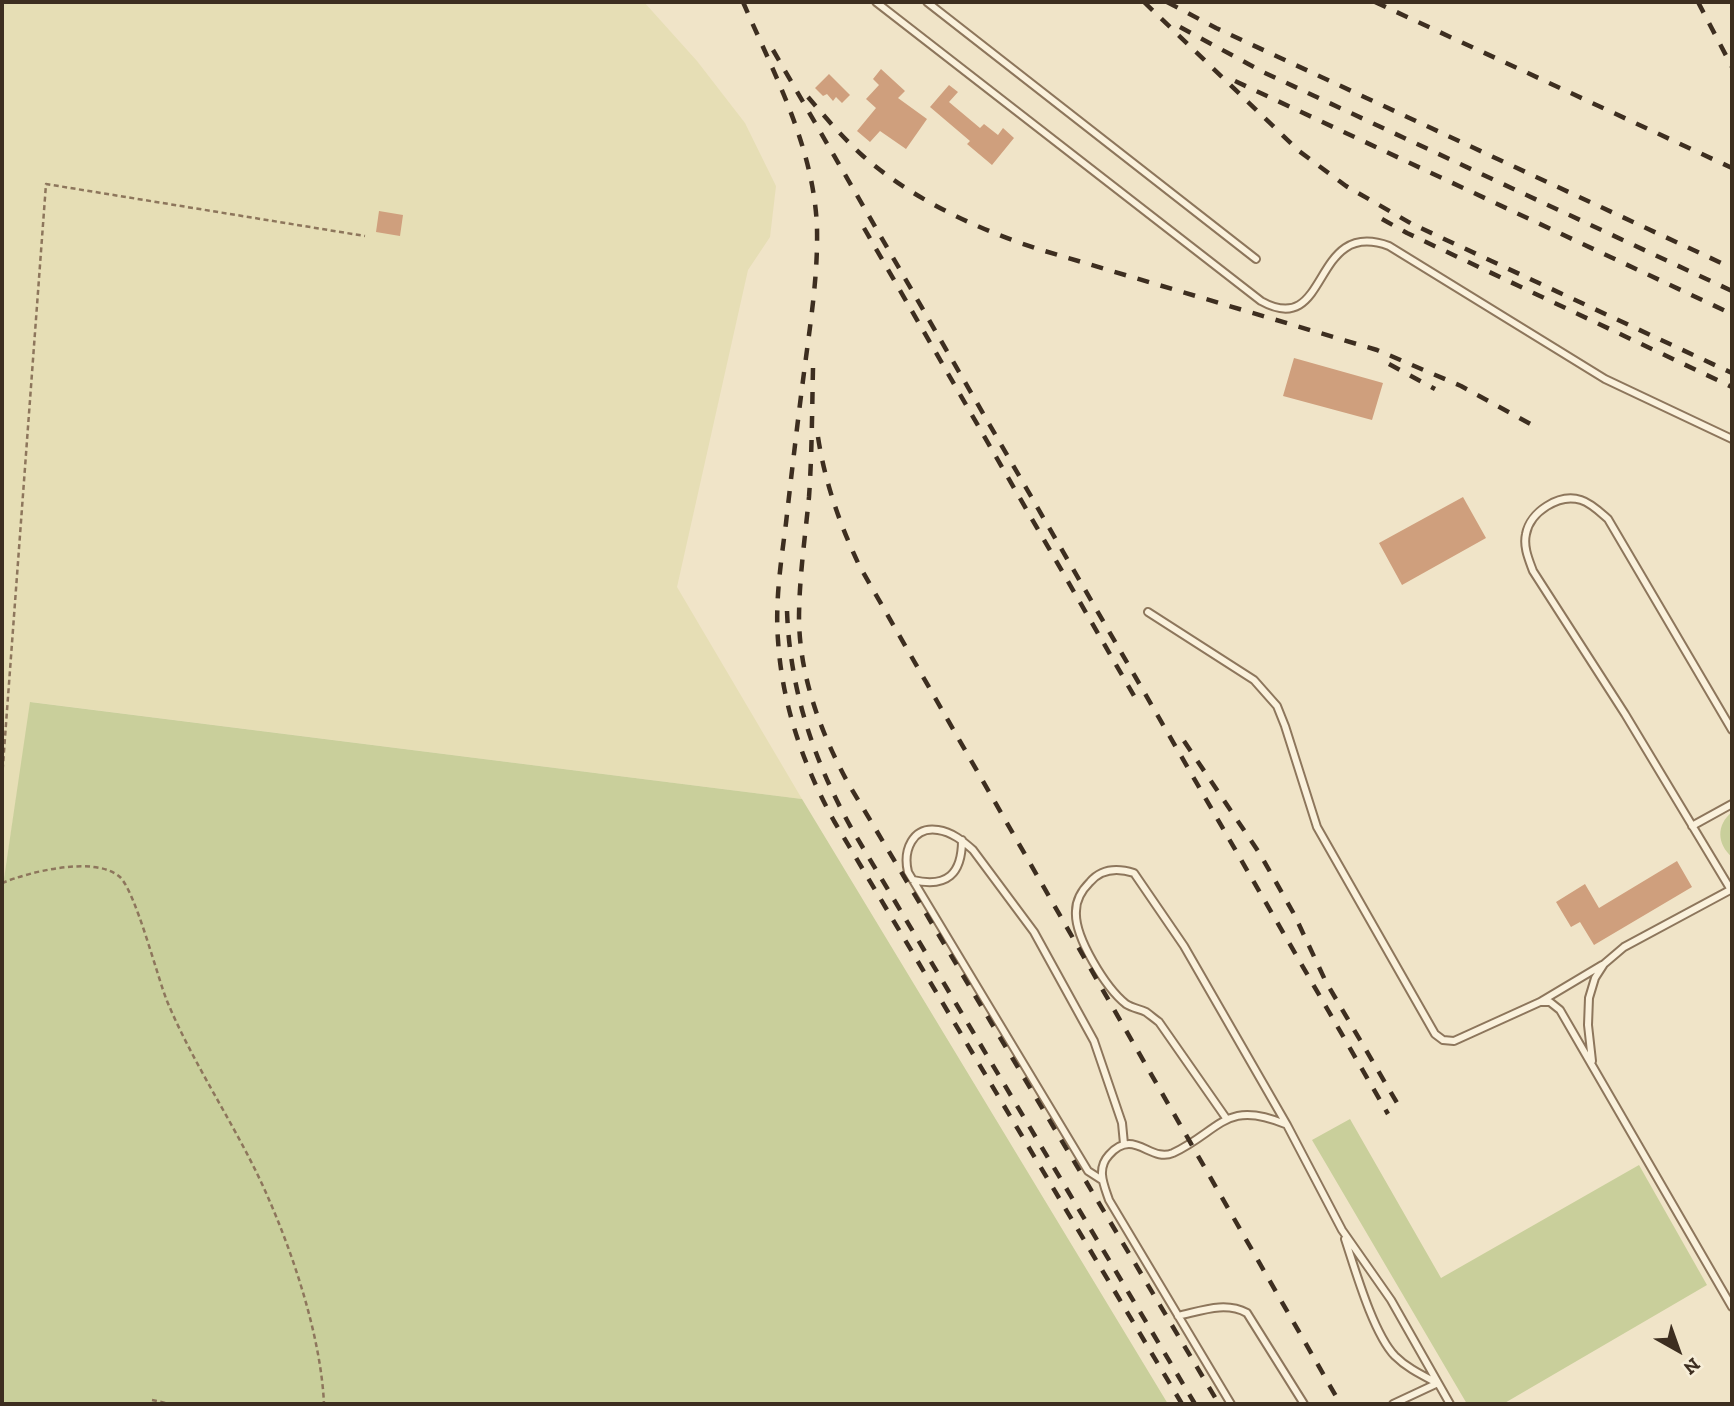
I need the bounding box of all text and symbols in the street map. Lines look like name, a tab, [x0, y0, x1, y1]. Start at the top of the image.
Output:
north arrow	[1643, 1315, 1713, 1385]
text: N	[1679, 1353, 1705, 1380]

